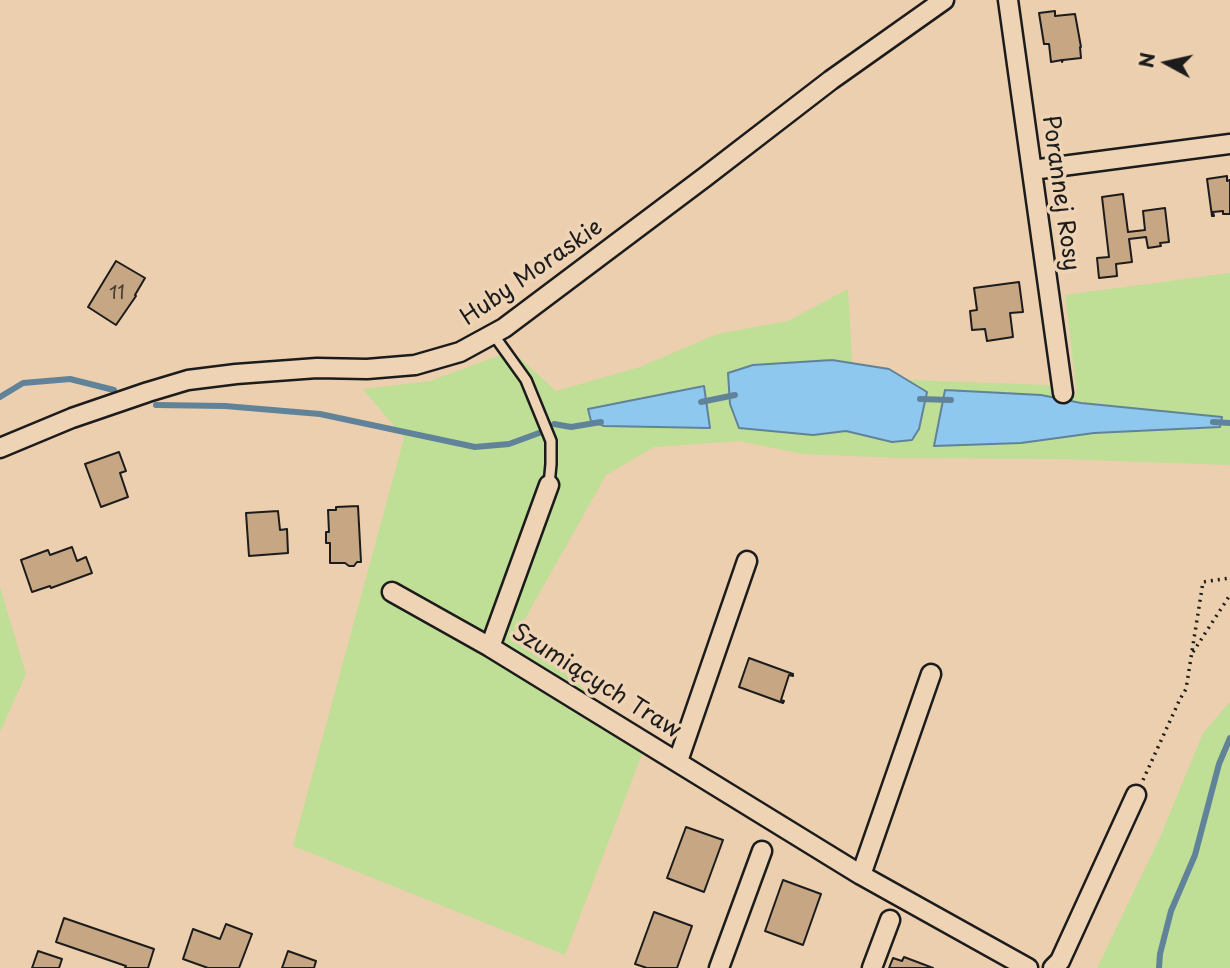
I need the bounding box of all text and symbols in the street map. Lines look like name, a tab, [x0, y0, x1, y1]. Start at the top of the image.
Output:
north arrow	[1132, 28, 1202, 98]
text: N	[1131, 51, 1161, 69]
street label: Porannej Rosy	[1035, 114, 1085, 272]
street label: Huby Moraskie	[456, 214, 608, 332]
house number: 11	[109, 283, 125, 305]
street label: Szumiących Traw	[506, 619, 686, 745]

